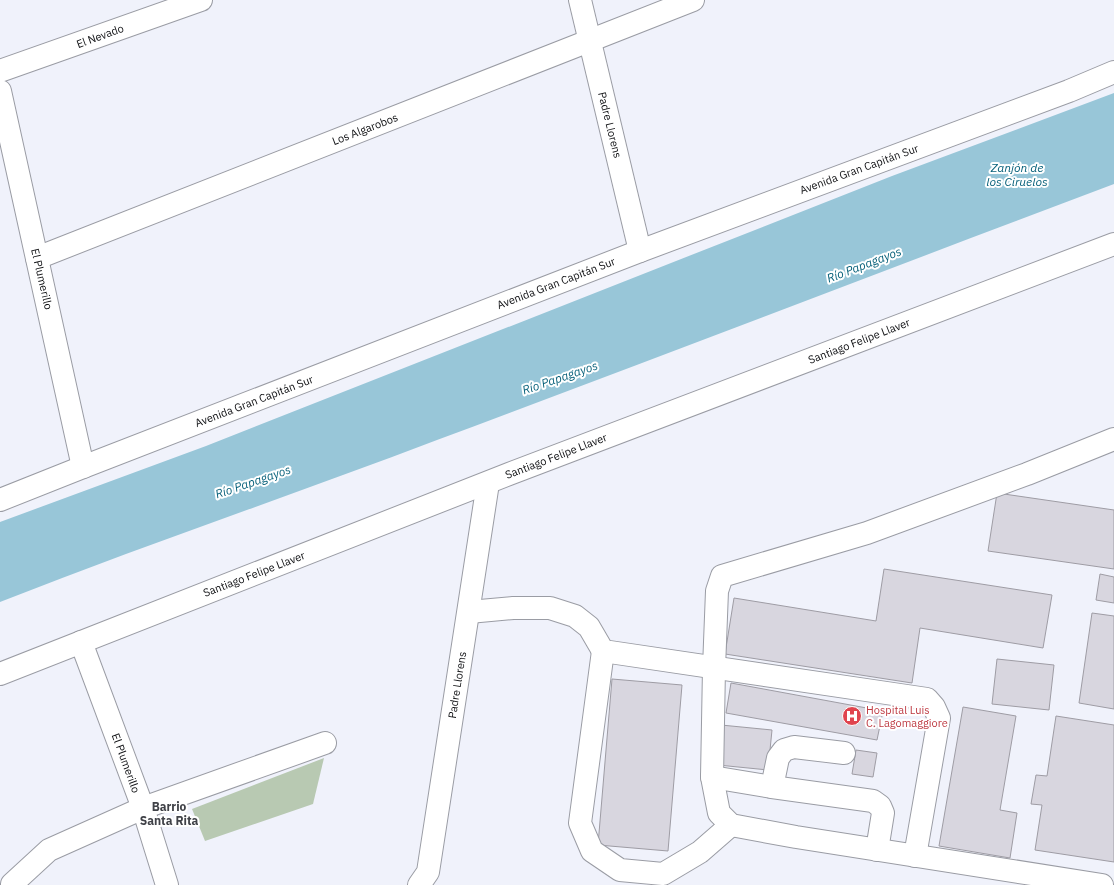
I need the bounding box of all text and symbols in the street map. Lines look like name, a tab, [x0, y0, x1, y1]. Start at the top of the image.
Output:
street label: El Nevado	[74, 21, 126, 51]
street label: Padre Llorens	[595, 90, 625, 160]
street label: Los Algarobos	[330, 110, 400, 148]
street label: Avenida Gran Capitán Sur	[798, 141, 920, 197]
water label: Zanjón de los Ciruelos	[986, 160, 1048, 189]
water label: Río Papagayos	[824, 243, 904, 286]
street label: El Plumerillo	[28, 247, 56, 311]
street label: Avenida Gran Capitán Sur	[495, 254, 617, 312]
street label: Santiago Felipe Llaver	[806, 315, 912, 367]
water label: Río Papagayos	[520, 357, 600, 397]
street label: Avenida Gran Capitán Sur	[193, 372, 315, 430]
street label: Santiago Felipe Llaver	[503, 430, 609, 482]
water label: Río Papagayos	[213, 461, 293, 501]
street label: Santiago Felipe Llaver	[201, 548, 307, 600]
street label: Padre Llorens	[445, 650, 469, 720]
place label: Hospital Luis C. Lagomaggiore	[866, 703, 948, 730]
hospital icon: Hospital Luis C. Lagomaggiore	[841, 705, 863, 727]
street label: El Plumerillo	[109, 731, 143, 795]
district label: Barrio Santa Rita	[140, 799, 199, 828]

